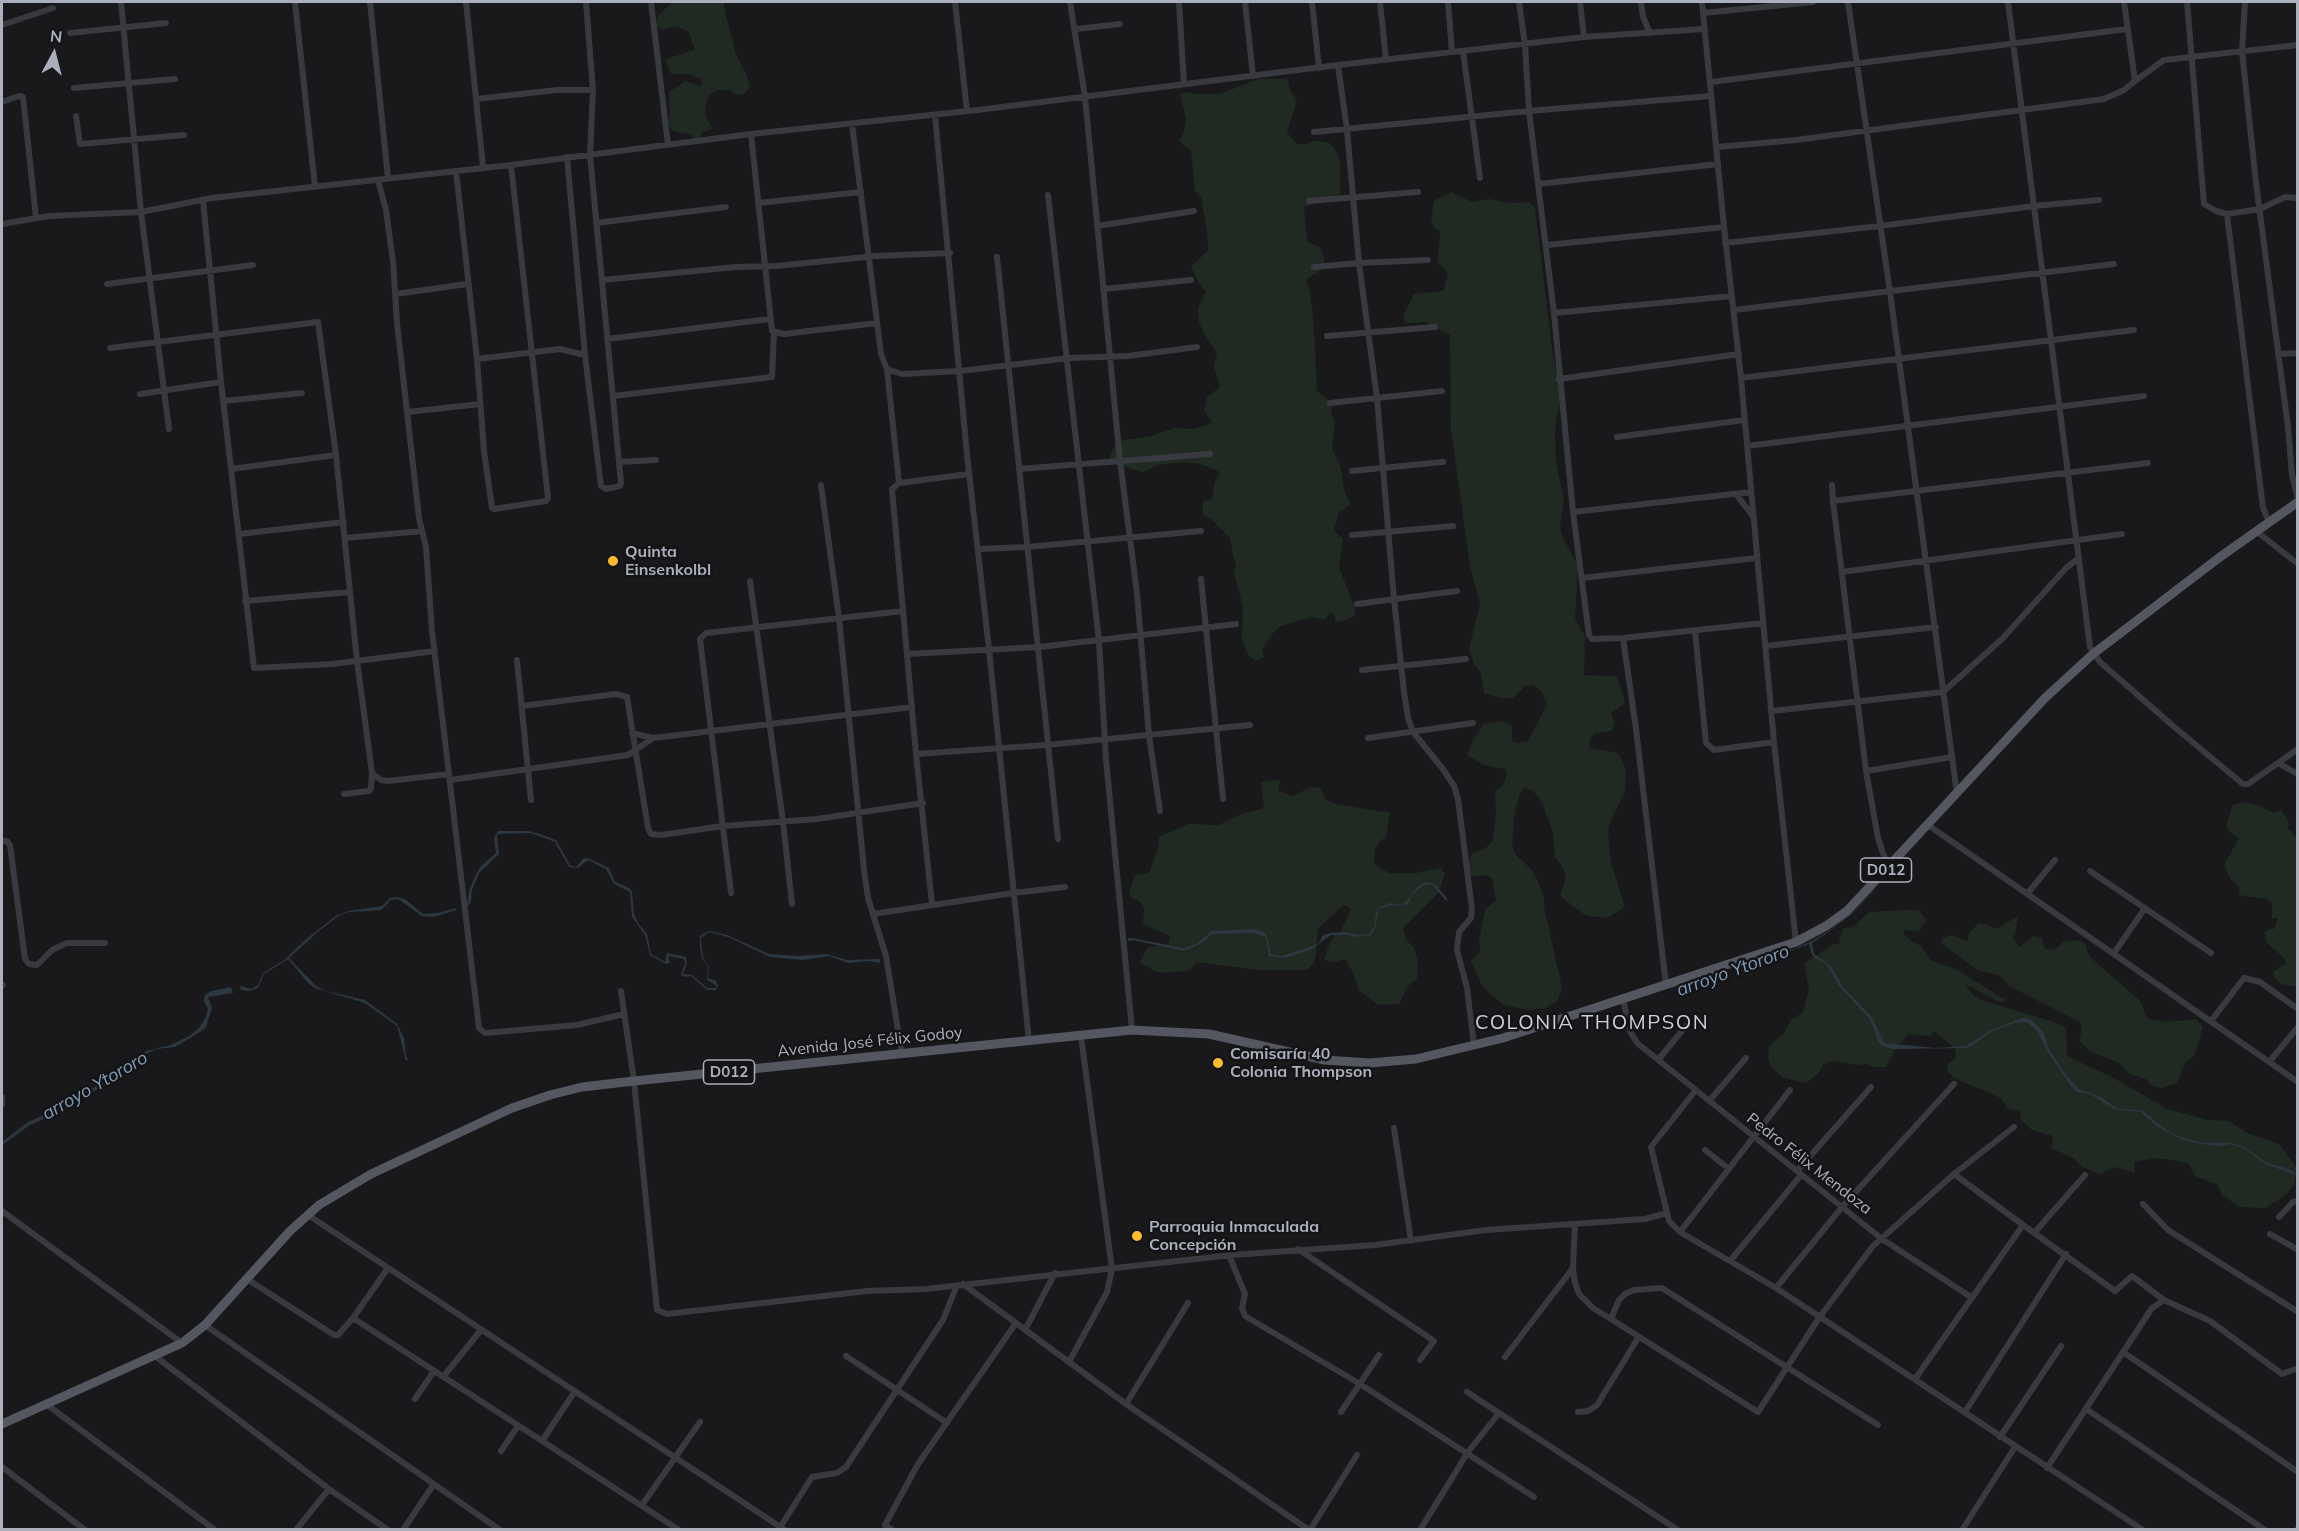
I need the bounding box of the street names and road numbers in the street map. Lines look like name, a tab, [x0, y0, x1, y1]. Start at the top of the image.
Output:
road number: D012	[1860, 858, 1912, 882]
street label: Avenida José Félix Godoy	[777, 1023, 963, 1061]
road number: D012	[704, 1060, 754, 1084]
street label: Pedro Félix Mendoza	[1743, 1109, 1875, 1219]

